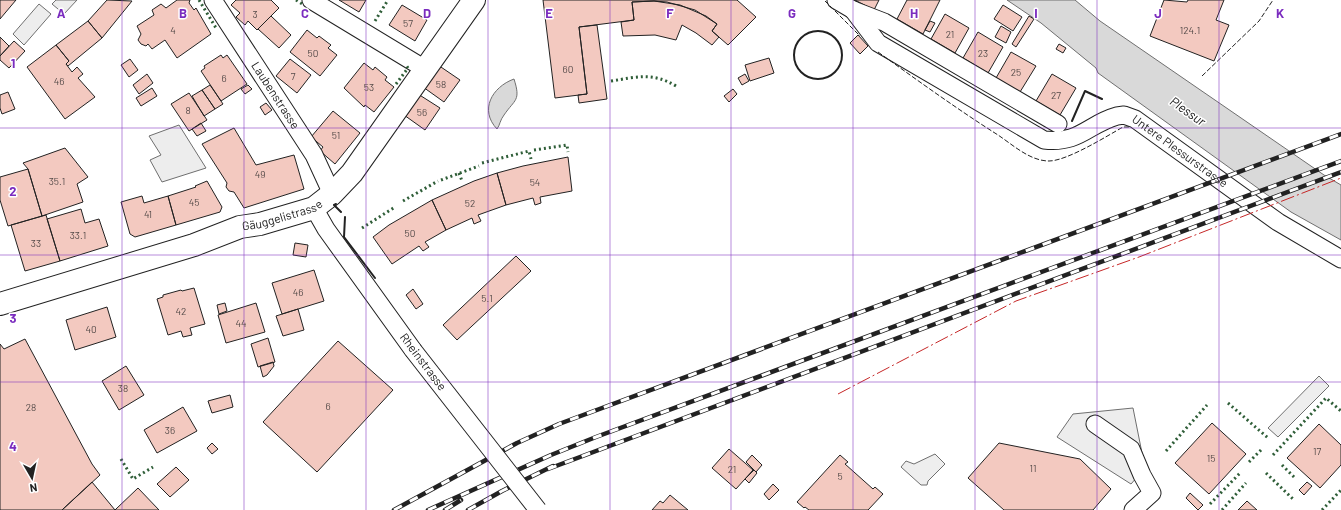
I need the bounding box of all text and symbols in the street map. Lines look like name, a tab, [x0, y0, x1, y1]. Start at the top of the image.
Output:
text: A	[57, 5, 66, 21]
text: B	[179, 5, 187, 21]
text: C	[301, 5, 309, 21]
text: D	[423, 5, 431, 21]
text: E	[545, 5, 553, 21]
text: F	[666, 5, 674, 21]
text: G	[788, 5, 796, 21]
text: H	[910, 5, 918, 21]
text: I	[1034, 5, 1038, 21]
text: J	[1154, 5, 1162, 21]
text: K	[1276, 5, 1284, 21]
house number: 3	[252, 8, 258, 20]
house number: 57	[403, 17, 413, 29]
house number: 4	[170, 24, 176, 36]
house number: 124.1	[1180, 24, 1200, 36]
house number: 21	[946, 28, 954, 40]
house number: 50	[308, 47, 318, 59]
house number: 23	[978, 47, 988, 59]
text: 1	[11, 55, 15, 71]
street label: Laubenstrasse	[249, 59, 303, 131]
house number: 60	[563, 63, 573, 75]
house number: 25	[1011, 66, 1021, 78]
house number: 7	[291, 70, 296, 82]
house number: 6	[221, 72, 227, 84]
house number: 46	[54, 75, 64, 87]
house number: 58	[436, 78, 446, 90]
house number: 53	[364, 81, 374, 93]
house number: 27	[1051, 89, 1061, 101]
water label: Plessur	[1167, 93, 1209, 129]
house number: 8	[185, 104, 191, 116]
house number: 56	[417, 106, 427, 118]
street label: Untere Plessurstrasse	[1130, 111, 1231, 190]
house number: 51	[332, 129, 340, 141]
house number: 49	[255, 168, 265, 180]
house number: 35.1	[49, 175, 65, 187]
house number: 54	[530, 176, 540, 188]
text: 2	[9, 183, 17, 199]
house number: 45	[189, 196, 199, 208]
street label: Gäuggelistrasse	[241, 196, 325, 233]
house number: 52	[465, 197, 475, 209]
house number: 41	[144, 208, 152, 220]
house number: 50	[405, 227, 415, 239]
house number: 33.1	[70, 229, 86, 241]
house number: 33	[31, 237, 41, 249]
house number: 46	[293, 286, 303, 298]
house number: 5.1	[481, 292, 493, 304]
house number: 42	[176, 305, 186, 317]
text: 3	[9, 310, 17, 326]
house number: 44	[235, 317, 247, 329]
house number: 40	[85, 323, 97, 335]
street label: Rheinstrasse	[398, 330, 450, 393]
house number: 38	[118, 382, 128, 394]
house number: 6	[325, 400, 331, 412]
house number: 28	[26, 401, 36, 413]
house number: 36	[165, 424, 175, 436]
text: 4	[9, 438, 17, 454]
house number: 17	[1313, 445, 1321, 457]
house number: 15	[1207, 452, 1215, 464]
north arrow	[12, 458, 52, 498]
house number: 11	[1029, 462, 1037, 474]
house number: 21	[728, 463, 736, 475]
house number: 5	[837, 470, 843, 482]
text: N	[29, 481, 38, 495]

